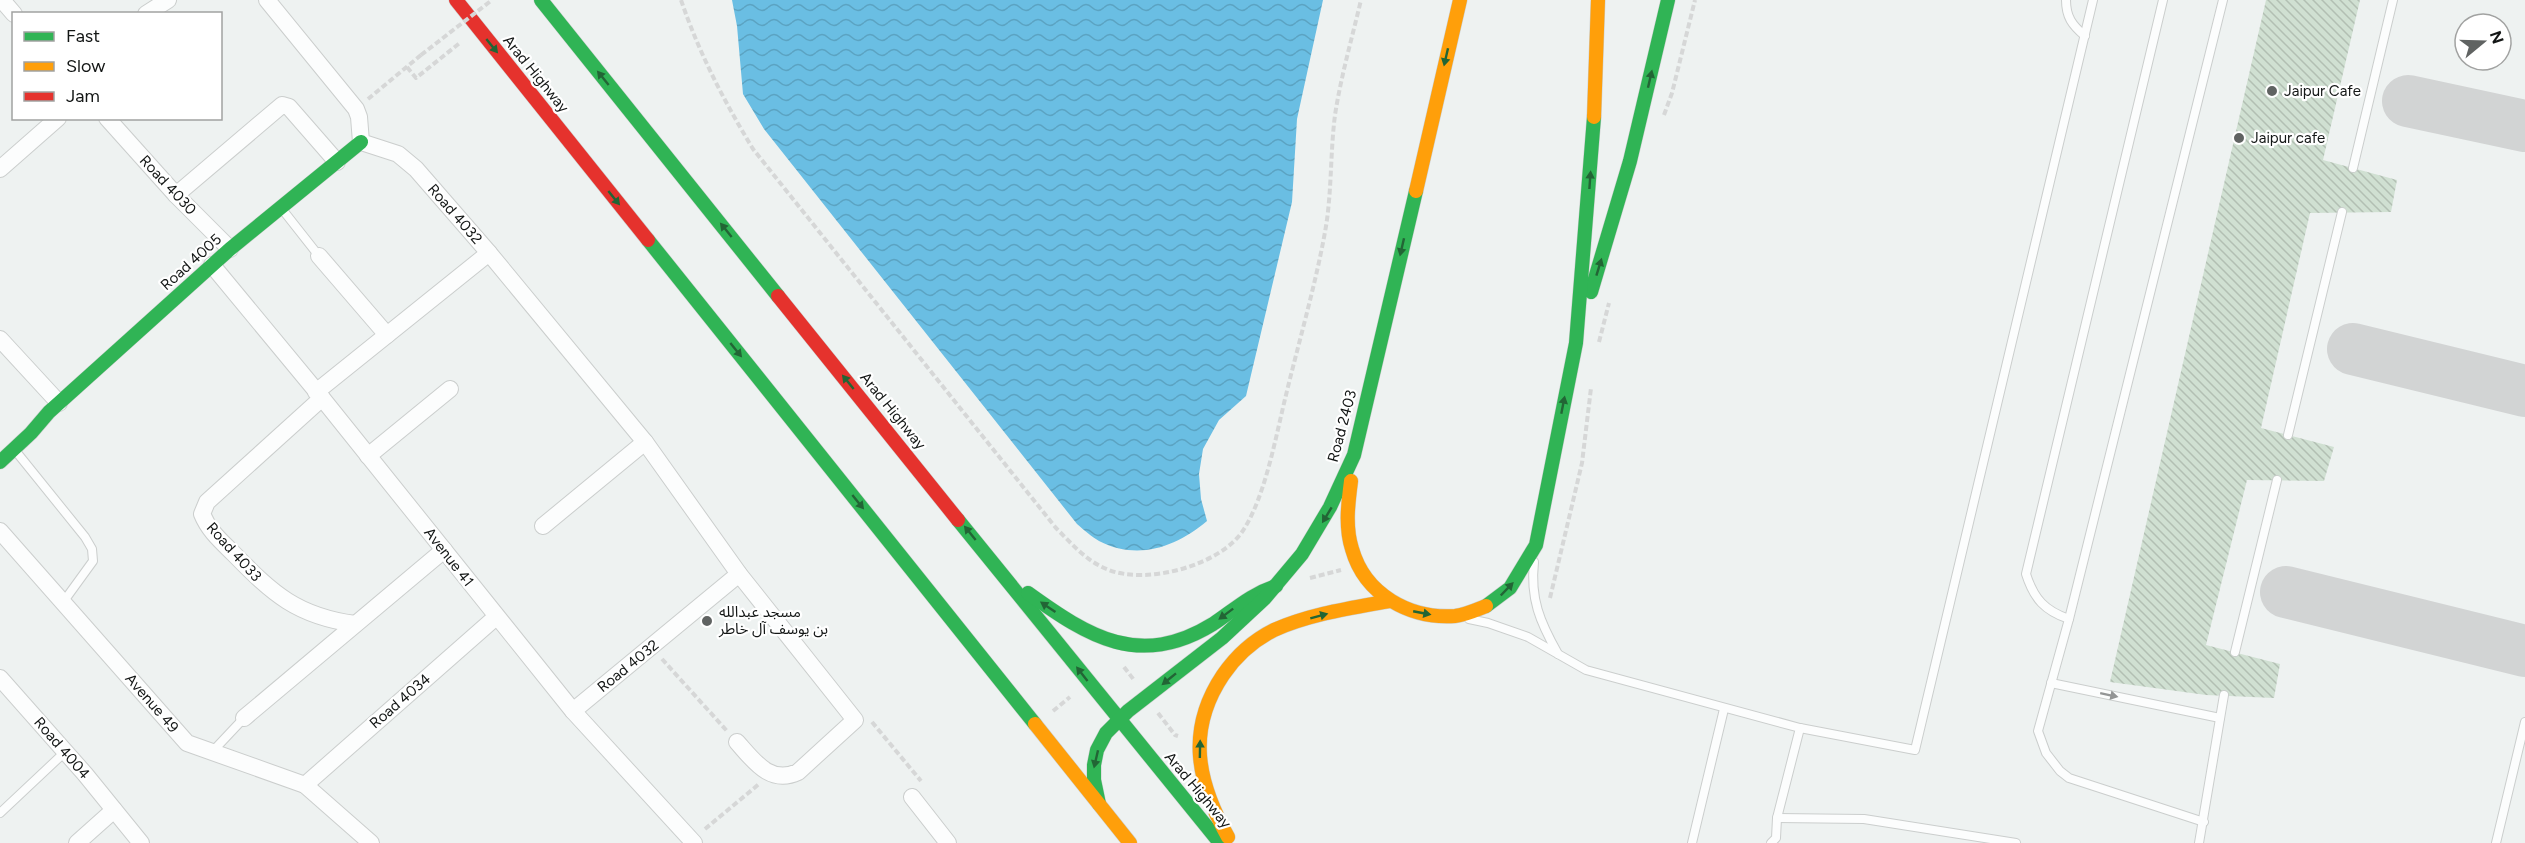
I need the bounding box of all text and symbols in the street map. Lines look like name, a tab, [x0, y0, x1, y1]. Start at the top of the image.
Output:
legend	[12, 12, 222, 120]
north arrow	[2453, 12, 2513, 72]
text: Fast	[66, 25, 100, 47]
text: N	[2486, 28, 2508, 46]
street label: Arad Highway	[499, 32, 573, 116]
one-way arrow	[486, 38, 498, 53]
one-way arrow	[1441, 48, 1451, 66]
text: Slow	[66, 55, 105, 77]
one-way arrow	[1645, 69, 1655, 88]
one-way arrow	[597, 70, 610, 86]
place label: Jaipur Cafe	[2284, 82, 2361, 100]
marker: Jaipur Cafe	[2265, 84, 2279, 98]
text: Jam	[66, 85, 100, 107]
place label: Jaipur cafe	[2251, 129, 2325, 147]
marker: Jaipur cafe	[2232, 131, 2246, 145]
street label: Road 4030	[136, 151, 200, 219]
one-way arrow	[1585, 170, 1595, 189]
street label: Road 4032	[424, 180, 486, 248]
one-way arrow	[608, 190, 621, 206]
one-way arrow	[720, 222, 732, 237]
street label: Road 4005	[157, 230, 225, 294]
one-way arrow	[1397, 238, 1406, 257]
one-way arrow	[1595, 258, 1604, 276]
one-way arrow	[729, 342, 742, 358]
street label: Arad Highway	[856, 369, 930, 453]
one-way arrow	[842, 374, 854, 389]
street label: Road 2403	[1324, 388, 1360, 464]
one-way arrow	[1559, 396, 1568, 415]
one-way arrow	[851, 495, 863, 510]
one-way arrow	[1322, 507, 1332, 524]
street label: Road 4033	[203, 519, 265, 585]
street label: Avenue 41	[420, 524, 478, 590]
one-way arrow	[965, 526, 977, 541]
one-way arrow	[1500, 581, 1514, 596]
one-way arrow	[1040, 602, 1056, 613]
place label: مسجد عبدالله بن يوسف آل خاطر	[718, 603, 828, 638]
one-way arrow	[1218, 607, 1234, 620]
one-way arrow	[1413, 609, 1432, 618]
one-way arrow	[1310, 611, 1328, 620]
marker: مسجد عبدالله بن يوسف آل خاطر	[700, 614, 714, 628]
street label: Road 4032	[594, 636, 662, 696]
one-way arrow	[1076, 666, 1089, 682]
street label: Avenue 49	[122, 670, 182, 736]
street label: Road 4034	[366, 670, 434, 732]
one-way arrow	[1161, 673, 1177, 686]
one-way arrow	[2099, 691, 2118, 700]
street label: Road 4004	[30, 713, 94, 783]
one-way arrow	[1195, 740, 1204, 759]
street label: Arad Highway	[1161, 748, 1235, 832]
one-way arrow	[1090, 750, 1100, 768]

